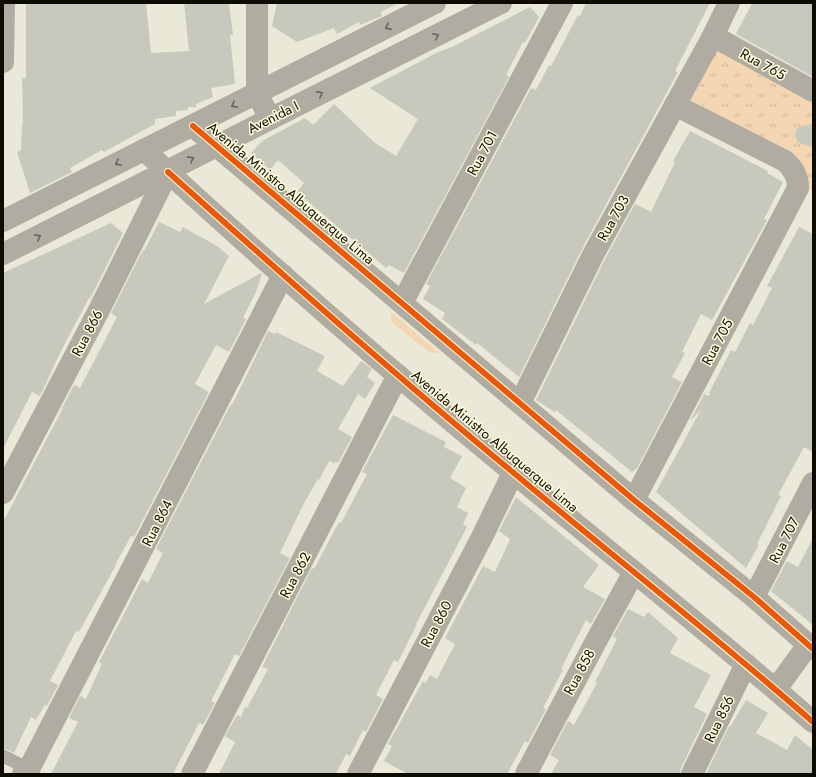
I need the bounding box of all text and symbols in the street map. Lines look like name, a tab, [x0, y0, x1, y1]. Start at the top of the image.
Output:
one-way arrow	[384, 22, 392, 30]
one-way arrow	[431, 33, 439, 40]
street label: Rua 765	[737, 43, 790, 85]
one-way arrow	[315, 91, 323, 99]
street label: Avenida I	[244, 96, 302, 138]
one-way arrow	[231, 100, 238, 108]
street label: Avenida Ministro Albuquerque Lima	[203, 117, 379, 269]
street label: Rua 701	[462, 127, 502, 179]
one-way arrow	[187, 156, 194, 164]
one-way arrow	[115, 158, 122, 166]
street label: Rua 703	[592, 191, 634, 245]
one-way arrow	[34, 234, 41, 242]
street label: Rua 866	[66, 306, 108, 360]
street label: Rua 705	[696, 315, 738, 369]
street label: Avenida Ministro Albuquerque Lima	[407, 365, 583, 517]
street label: Rua 864	[137, 496, 177, 550]
street label: Rua 707	[764, 513, 804, 566]
street label: Rua 862	[274, 548, 316, 602]
street label: Rua 860	[415, 597, 457, 651]
street label: Rua 858	[559, 646, 599, 698]
street label: Rua 856	[699, 692, 739, 746]

